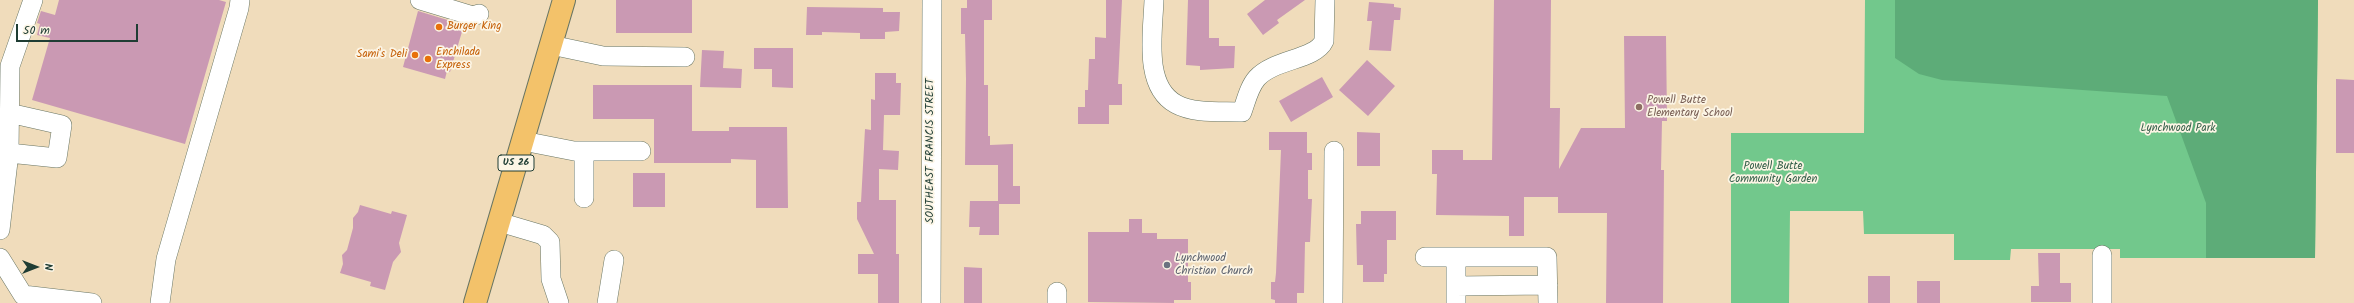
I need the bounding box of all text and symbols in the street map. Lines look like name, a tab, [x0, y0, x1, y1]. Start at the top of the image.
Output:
scale bar	[18, 16, 140, 42]
place label: Burger King	[447, 20, 501, 34]
text: 50 m	[23, 21, 50, 40]
marker: Burger King	[434, 22, 444, 32]
place label: Enchilada Express	[436, 46, 480, 72]
place label: Sami's Deli	[357, 48, 407, 62]
marker: Sami's Deli	[410, 50, 420, 60]
marker: Enchilada Express	[423, 54, 433, 64]
street label: SOUTHEAST FRANCIS STREET	[924, 78, 938, 224]
place label: Powell Butte Elementary School	[1647, 94, 1733, 120]
marker: Powell Butte Elementary School	[1634, 102, 1644, 112]
park label: Lynchwood Park	[2140, 122, 2216, 136]
road number: US 26	[498, 155, 534, 171]
park label: Powell Butte Community Garden	[1729, 160, 1817, 186]
north arrow	[16, 247, 56, 287]
place label: Lynchwood Christian Church	[1175, 252, 1253, 278]
marker: Lynchwood Christian Church	[1162, 260, 1172, 270]
text: N	[39, 264, 57, 270]

